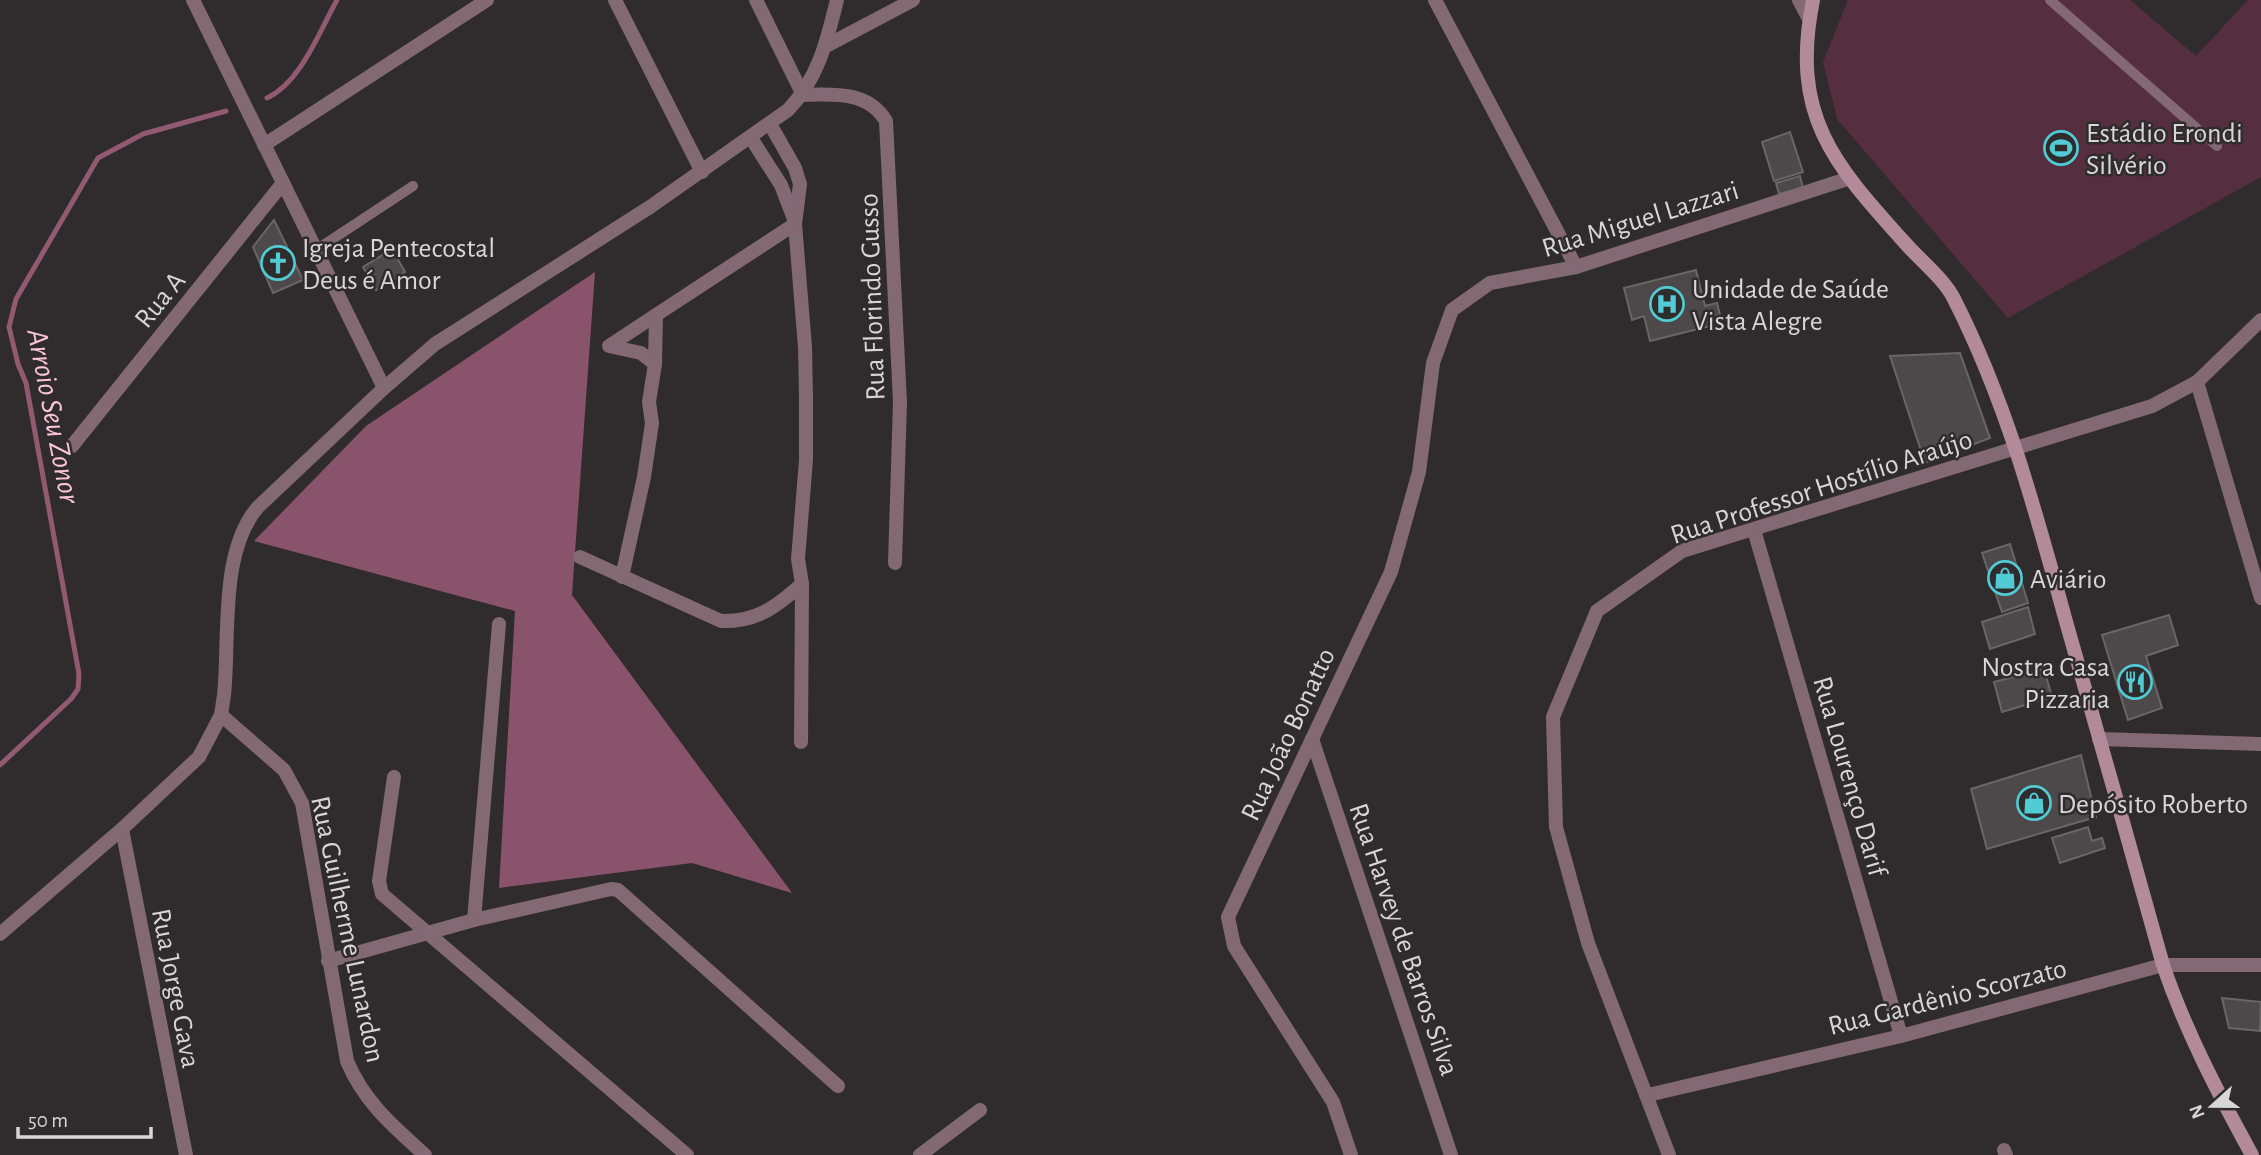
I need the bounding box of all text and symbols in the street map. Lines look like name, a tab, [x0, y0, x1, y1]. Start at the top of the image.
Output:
place label: Estádio Erondi Silvério	[2086, 120, 2243, 180]
sports icon: Estádio Erondi Silvério	[2042, 129, 2080, 167]
street label: Rua Miguel Lazzari	[1539, 177, 1742, 263]
street label: Rua Florindo Gusso	[855, 193, 891, 401]
place label: Igreja Pentecostal Deus é Amor	[302, 235, 495, 295]
church icon: Igreja Pentecostal Deus é Amor	[259, 244, 297, 282]
street label: Rua A	[130, 267, 191, 334]
place label: Unidade de Saúde Vista Alegre	[1692, 276, 1889, 336]
hospital icon: Unidade de Saúde Vista Alegre	[1648, 285, 1686, 323]
water label: Arroio Seu Zonor	[21, 325, 85, 507]
street label: Rua Professor Hostílio Araújo	[1667, 426, 1976, 550]
shop icon: Aviário	[1986, 559, 2024, 597]
place label: Aviário	[2030, 566, 2107, 594]
street label: Rua João Bonatto	[1237, 644, 1341, 825]
place label: Nostra Casa Pizzaria	[1981, 654, 2110, 714]
restaurant icon: Nostra Casa Pizzaria	[2116, 663, 2154, 701]
street label: Rua Lourenço Darif	[1807, 673, 1891, 881]
shop icon: Depósito Roberto	[2015, 784, 2053, 822]
place label: Depósito Roberto	[2058, 791, 2248, 819]
street label: Rua Guilherme Lunardon	[305, 794, 389, 1065]
street label: Rua Harvey de Barros Silva	[1343, 800, 1463, 1080]
street label: Rua Jorge Gava	[146, 906, 204, 1071]
street label: Rua Gardênio Scorzato	[1825, 955, 2070, 1041]
north arrow	[2177, 1071, 2247, 1141]
scale bar	[18, 1096, 150, 1140]
text: N	[2186, 1102, 2209, 1121]
text: 50 m	[28, 1110, 68, 1131]

